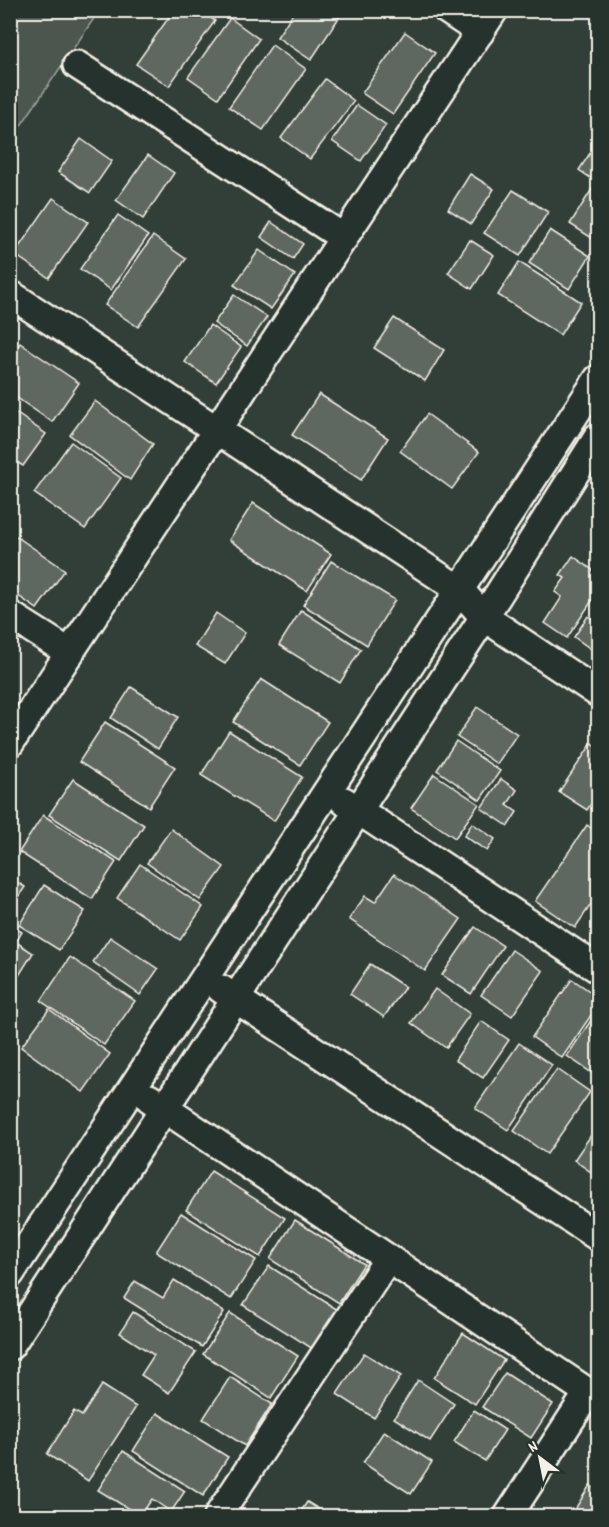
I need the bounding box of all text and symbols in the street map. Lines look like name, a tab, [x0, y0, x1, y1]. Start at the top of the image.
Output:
north arrow	[510, 1428, 570, 1488]
text: N	[524, 1436, 543, 1459]

